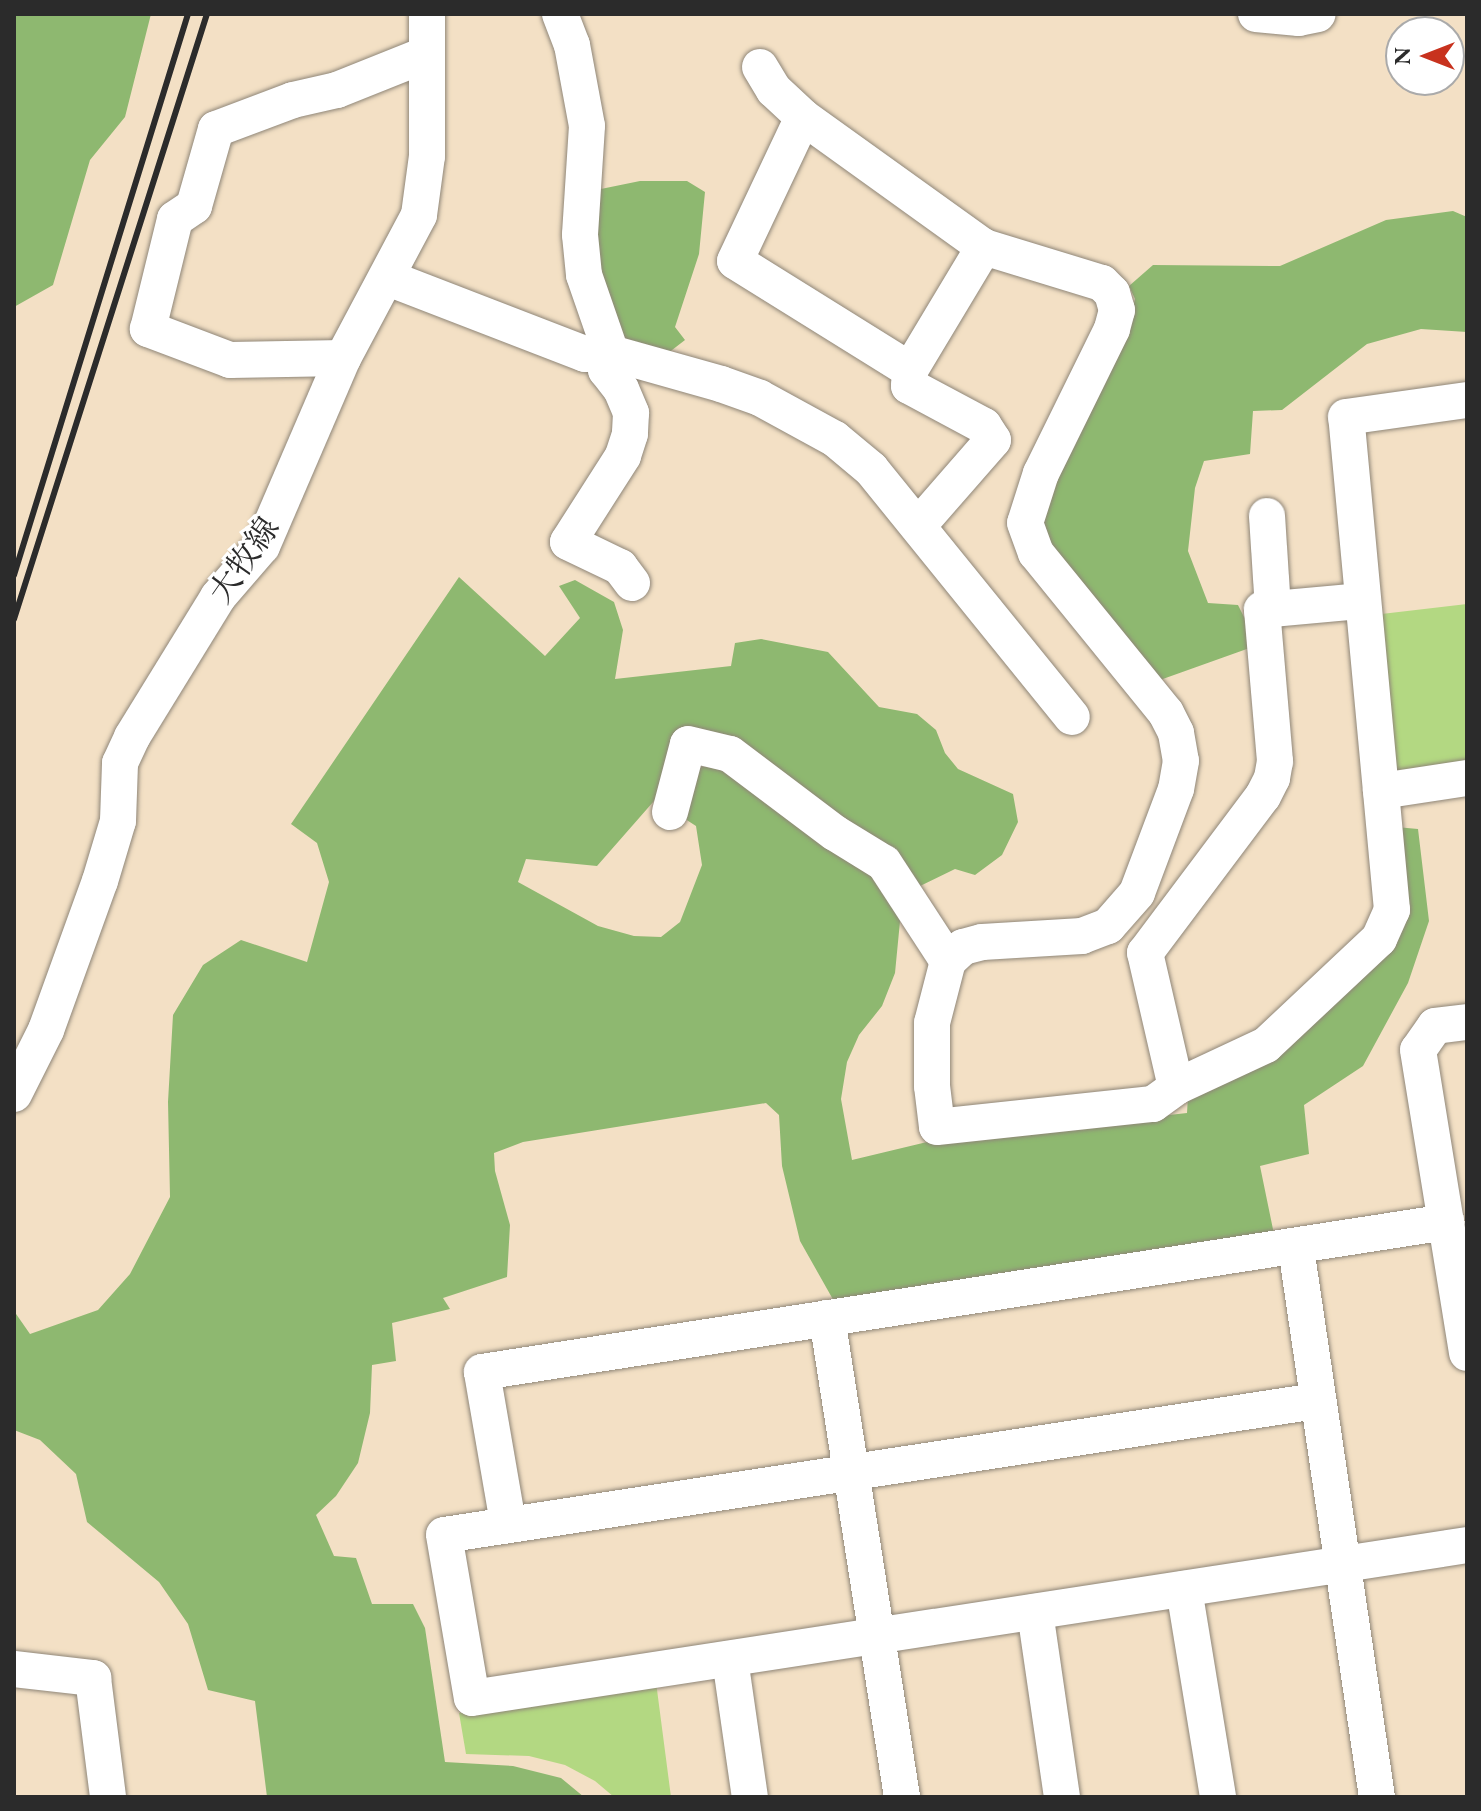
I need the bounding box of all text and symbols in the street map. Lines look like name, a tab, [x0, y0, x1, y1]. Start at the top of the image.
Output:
north arrow	[1385, 16, 1465, 96]
text: N	[1388, 47, 1417, 65]
street label: 大牧線	[201, 510, 287, 610]

